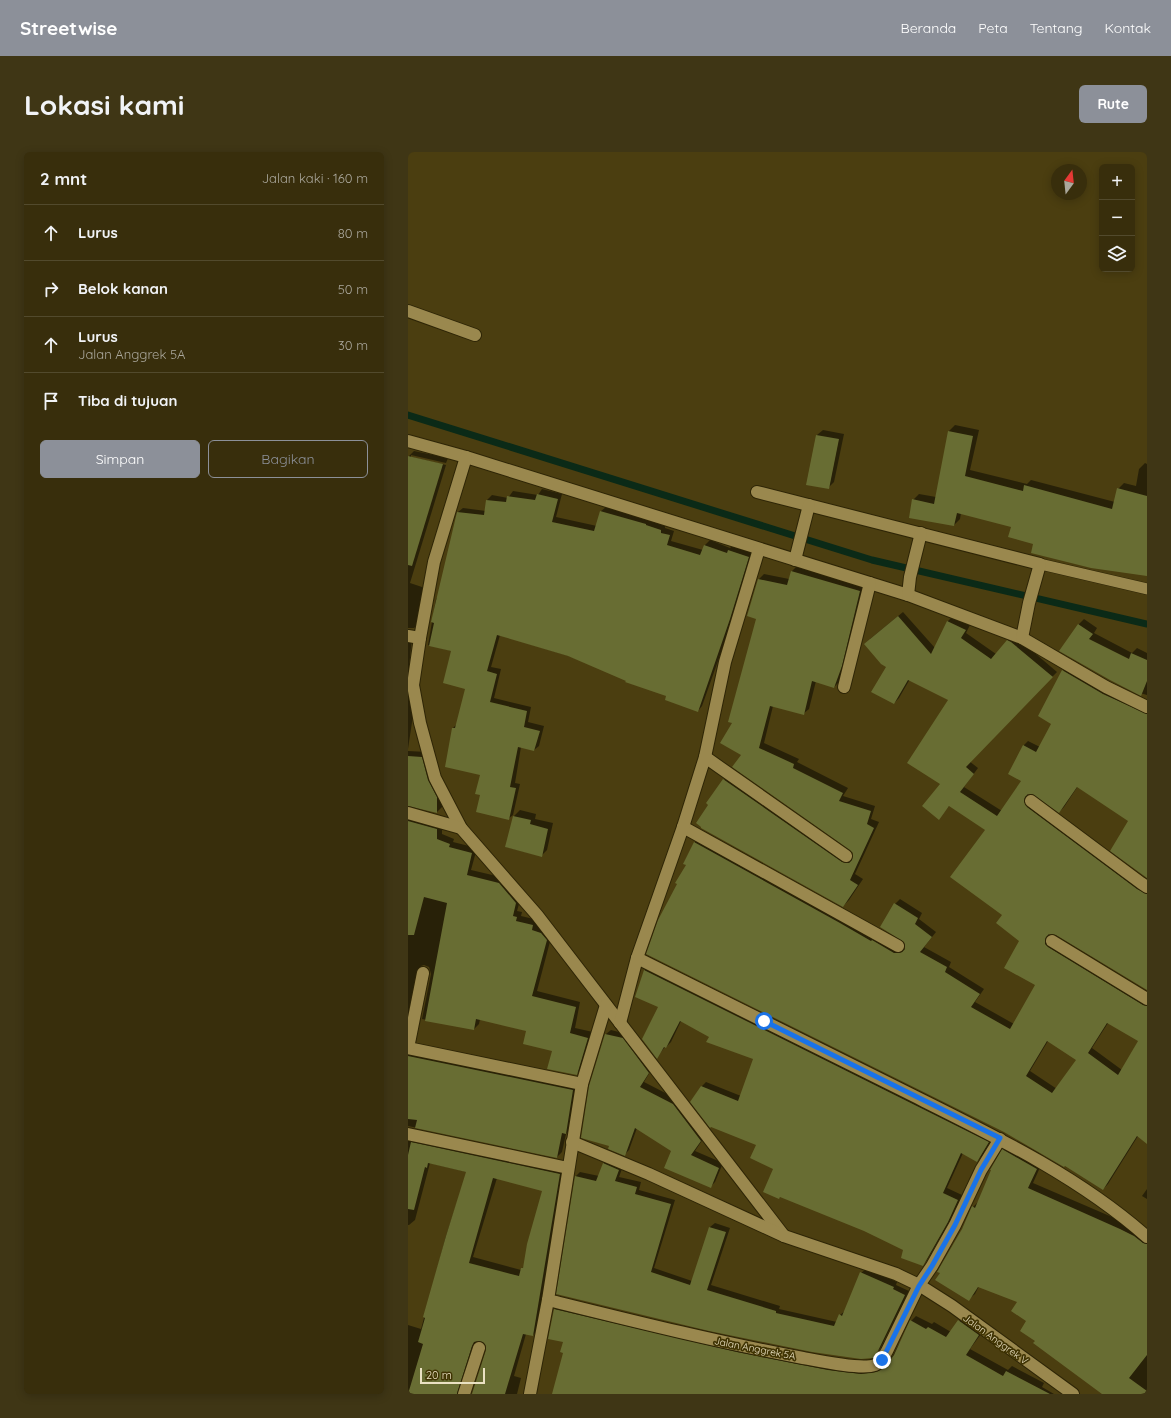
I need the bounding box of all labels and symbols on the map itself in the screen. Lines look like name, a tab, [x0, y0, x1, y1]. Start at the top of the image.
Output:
north arrow	[1051, 164, 1087, 200]
route start	[755, 1012, 773, 1030]
street label: Jalan Anggrek V	[961, 1311, 1031, 1368]
street label: Jalan Anggrek 5A	[713, 1334, 797, 1363]
route end	[873, 1351, 891, 1369]
scale bar	[420, 1366, 485, 1385]

